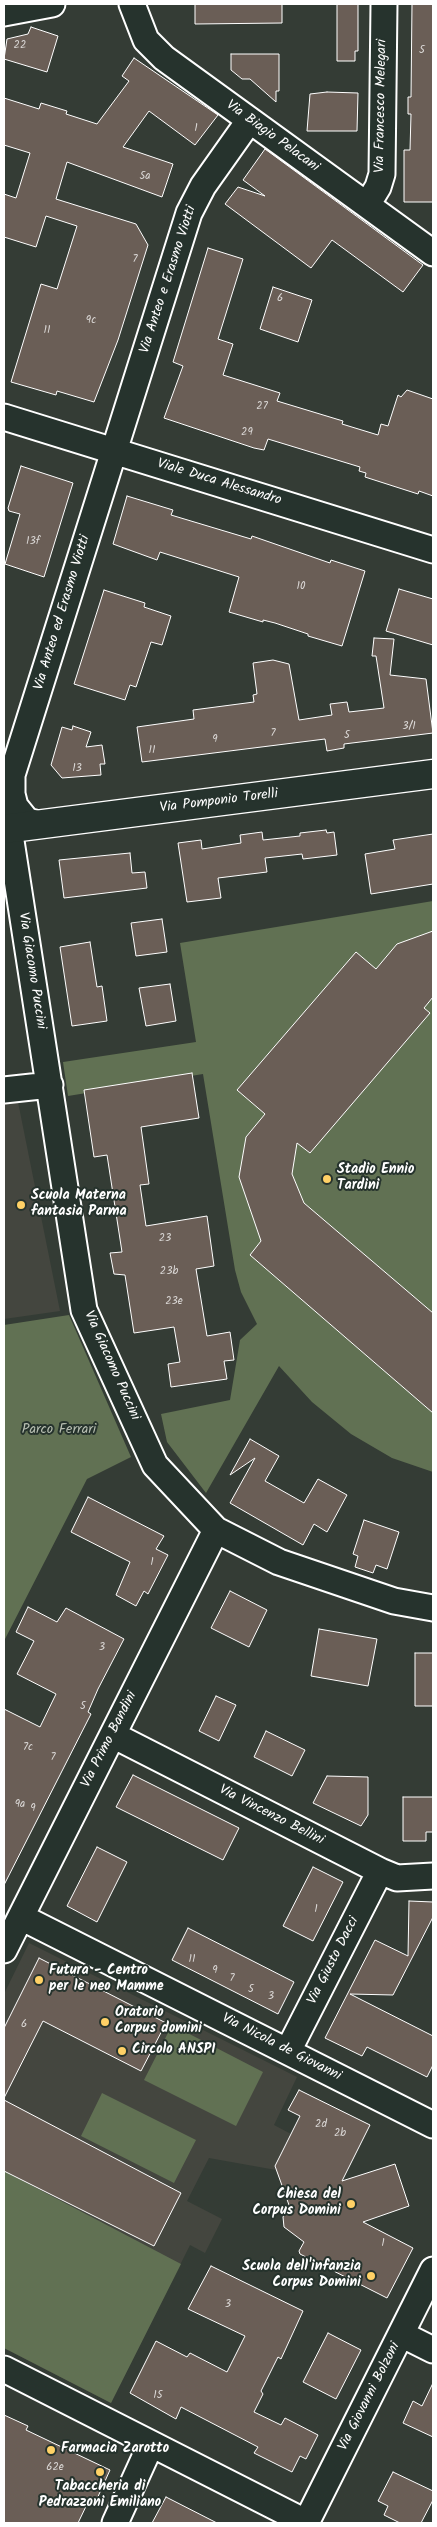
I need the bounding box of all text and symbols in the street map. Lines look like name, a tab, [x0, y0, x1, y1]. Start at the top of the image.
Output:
house number: 22	[14, 39, 26, 53]
street label: Via Francesco Melegari	[372, 39, 392, 173]
house number: 5	[419, 44, 425, 58]
street label: Via Biagio Pelacani	[222, 98, 322, 176]
house number: 1	[194, 122, 198, 136]
house number: 5a	[139, 170, 151, 184]
street label: Via Anteo e Erasmo Viotti	[137, 204, 201, 356]
house number: 7	[132, 253, 138, 267]
house number: 6	[277, 292, 283, 306]
house number: 9c	[86, 314, 96, 328]
house number: 11	[44, 324, 50, 338]
house number: 27	[256, 400, 268, 414]
house number: 29	[241, 426, 253, 440]
street label: Viale Duca Alessandro	[155, 456, 283, 510]
street label: Via Anteo ed Erasmo Viotti	[31, 533, 95, 693]
house number: 13f	[26, 535, 40, 549]
house number: 10	[297, 580, 305, 594]
house number: 3/1	[402, 720, 416, 734]
house number: 7	[270, 727, 276, 741]
house number: 5	[344, 729, 350, 743]
house number: 9	[212, 733, 218, 747]
house number: 11	[149, 744, 155, 758]
house number: 13	[72, 762, 82, 776]
street label: Via Pomponio Torelli	[159, 786, 279, 818]
street label: Via Giacomo Puccini	[13, 911, 49, 1031]
place label: Stadio Ennio Tardini	[337, 1163, 414, 1196]
marker: Stadio Ennio Tardini	[321, 1173, 333, 1185]
place label: Scuola Materna fantasia Parma	[31, 1189, 127, 1222]
marker: Scuola Materna fantasia Parma	[15, 1199, 27, 1211]
house number: 23	[159, 1232, 171, 1246]
house number: 23b	[160, 1265, 178, 1279]
house number: 23e	[165, 1295, 183, 1309]
street label: Via Giacomo Puccini	[79, 1309, 143, 1423]
park label: Parco Ferrari	[22, 1423, 96, 1439]
house number: 1	[150, 1556, 154, 1570]
house number: 3	[99, 1641, 105, 1655]
street label: Via Primo Bandini	[79, 1689, 141, 1791]
house number: 5	[80, 1700, 86, 1714]
house number: 7c	[23, 1741, 33, 1755]
house number: 7	[50, 1751, 56, 1765]
street label: Via Vincenzo Bellini	[216, 1782, 326, 1850]
house number: 9a	[15, 1798, 25, 1812]
house number: 9	[30, 1802, 36, 1816]
house number: 1	[314, 1903, 318, 1917]
street label: Via Giusto Dacci	[305, 1914, 363, 2008]
house number: 11	[189, 1953, 195, 1967]
place label: Futura - Centro per le neo Mamme	[49, 1964, 164, 1996]
house number: 9	[212, 1964, 218, 1978]
house number: 7	[229, 1972, 235, 1986]
marker: Futura - Centro per le neo Mamme	[33, 1974, 45, 1986]
house number: 5	[248, 1983, 254, 1997]
house number: 3	[268, 1990, 274, 2004]
place label: Oratorio Corpus domini	[115, 2006, 202, 2038]
street label: Via Nicola de Giovanni	[218, 2011, 344, 2085]
marker: Oratorio Corpus domini	[99, 2016, 111, 2028]
house number: 6	[21, 2018, 27, 2032]
place label: Circolo ANSPI	[132, 2043, 215, 2059]
marker: Circolo ANSPI	[116, 2045, 128, 2057]
house number: 2d	[315, 2118, 327, 2132]
house number: 2b	[334, 2127, 346, 2141]
place label: Chiesa del Corpus Domini	[252, 2188, 341, 2220]
marker: Chiesa del Corpus Domini	[345, 2198, 357, 2210]
house number: 1	[381, 2237, 385, 2251]
place label: Scuola dell'infanzia Corpus Domini	[242, 2260, 361, 2292]
marker: Scuola dell'infanzia Corpus Domini	[365, 2270, 377, 2282]
house number: 3	[225, 2298, 231, 2312]
street label: Via Giovanni Bolzoni	[335, 2340, 405, 2454]
house number: 15	[153, 2389, 163, 2403]
place label: Farmacia Zarotto	[61, 2442, 169, 2458]
marker: Farmacia Zarotto	[45, 2444, 57, 2456]
house number: 62e	[46, 2461, 64, 2475]
marker: Tabaccheria di Pedrazzoni Emiliano	[94, 2466, 106, 2478]
place label: Tabaccheria di Pedrazzoni Emiliano	[39, 2480, 161, 2512]

